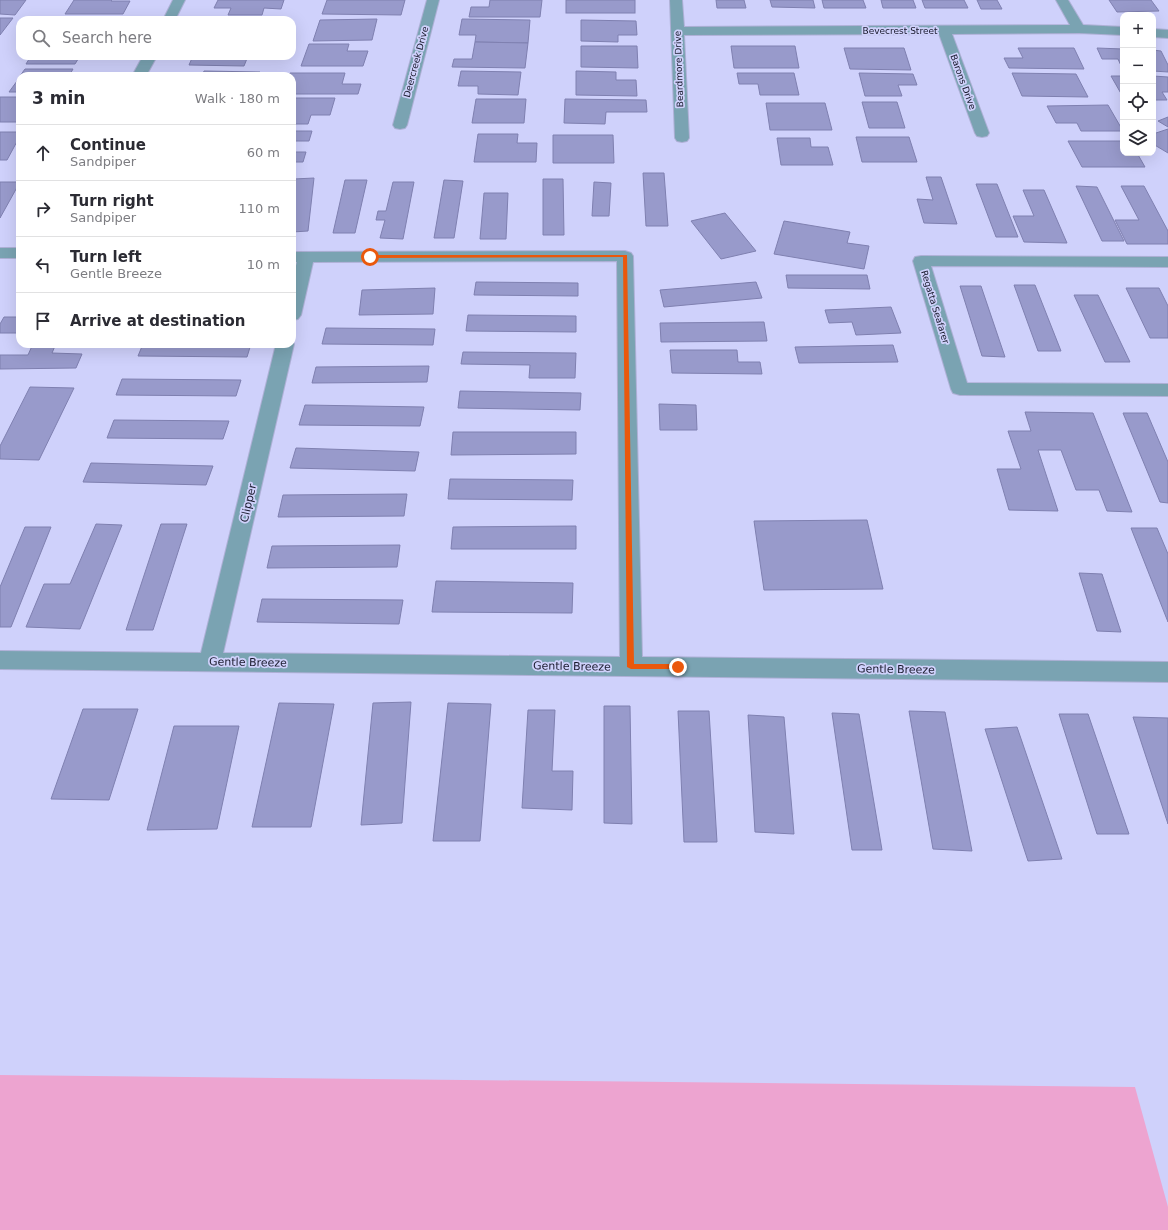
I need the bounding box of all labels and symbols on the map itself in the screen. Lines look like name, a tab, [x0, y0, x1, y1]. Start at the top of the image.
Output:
street label: Deercreek Drive	[402, 25, 430, 99]
street label: Bevecrest Street	[863, 26, 938, 36]
street label: Beardmore Drive	[673, 30, 685, 107]
street label: Barons Drive	[948, 53, 978, 111]
route start	[361, 248, 379, 266]
street label: Regatta Seafarer	[919, 269, 951, 345]
street label: Clipper	[238, 482, 259, 524]
street label: Gentle Breeze	[209, 655, 287, 670]
route end	[669, 658, 687, 676]
street label: Gentle Breeze	[533, 659, 611, 674]
street label: Gentle Breeze	[857, 662, 935, 677]

